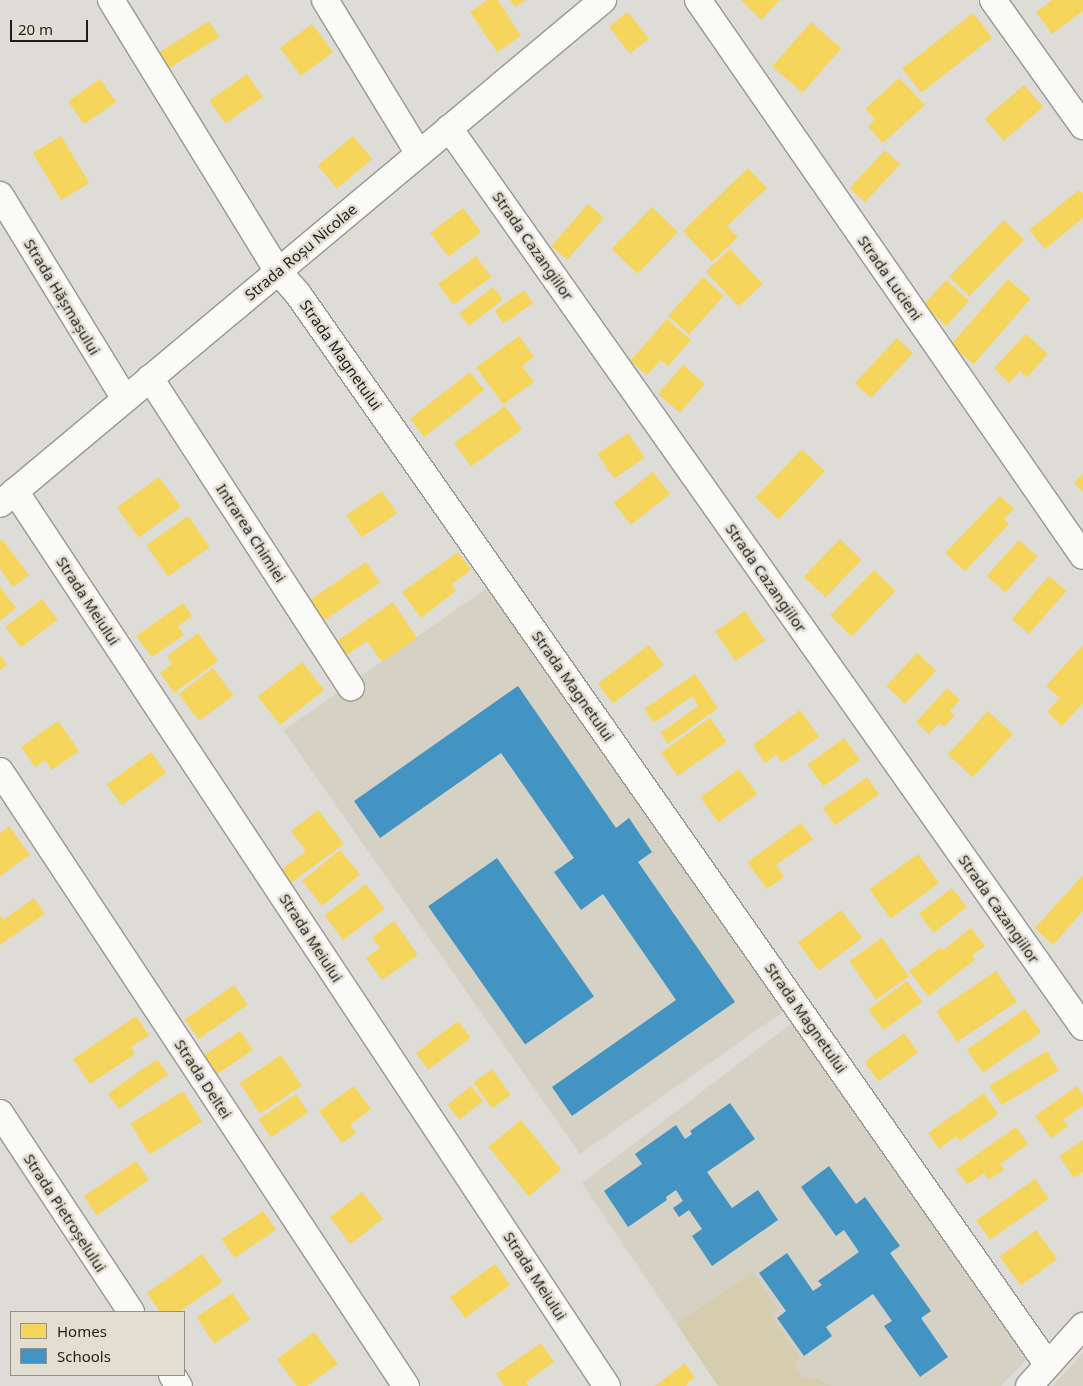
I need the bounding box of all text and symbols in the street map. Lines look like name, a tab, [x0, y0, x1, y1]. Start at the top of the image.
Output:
scale bar	[12, 10, 90, 42]
text: 20 m	[18, 19, 53, 39]
street label: Strada Cazangiilor	[489, 188, 577, 304]
street label: Strada Roșu Nicolae	[241, 200, 361, 304]
street label: Strada Lucieni	[854, 232, 926, 324]
street label: Strada Hășmașului	[20, 236, 104, 358]
street label: Strada Magnetului	[296, 297, 386, 413]
street label: Intrarea Chimiei	[213, 480, 289, 586]
street label: Strada Cazangiilor	[722, 520, 810, 636]
street label: Strada Meiului	[53, 553, 123, 649]
street label: Strada Magnetului	[528, 628, 618, 744]
street label: Strada Cazangiilor	[955, 851, 1043, 967]
street label: Strada Meiului	[276, 890, 346, 986]
street label: Strada Magnetului	[761, 960, 851, 1076]
street label: Strada Deltei	[171, 1036, 235, 1122]
street label: Strada Pietroșelului	[20, 1151, 110, 1275]
street label: Strada Meiului	[500, 1228, 570, 1324]
legend	[10, 1311, 185, 1376]
text: Homes	[57, 1321, 107, 1341]
text: Schools	[57, 1346, 111, 1366]

